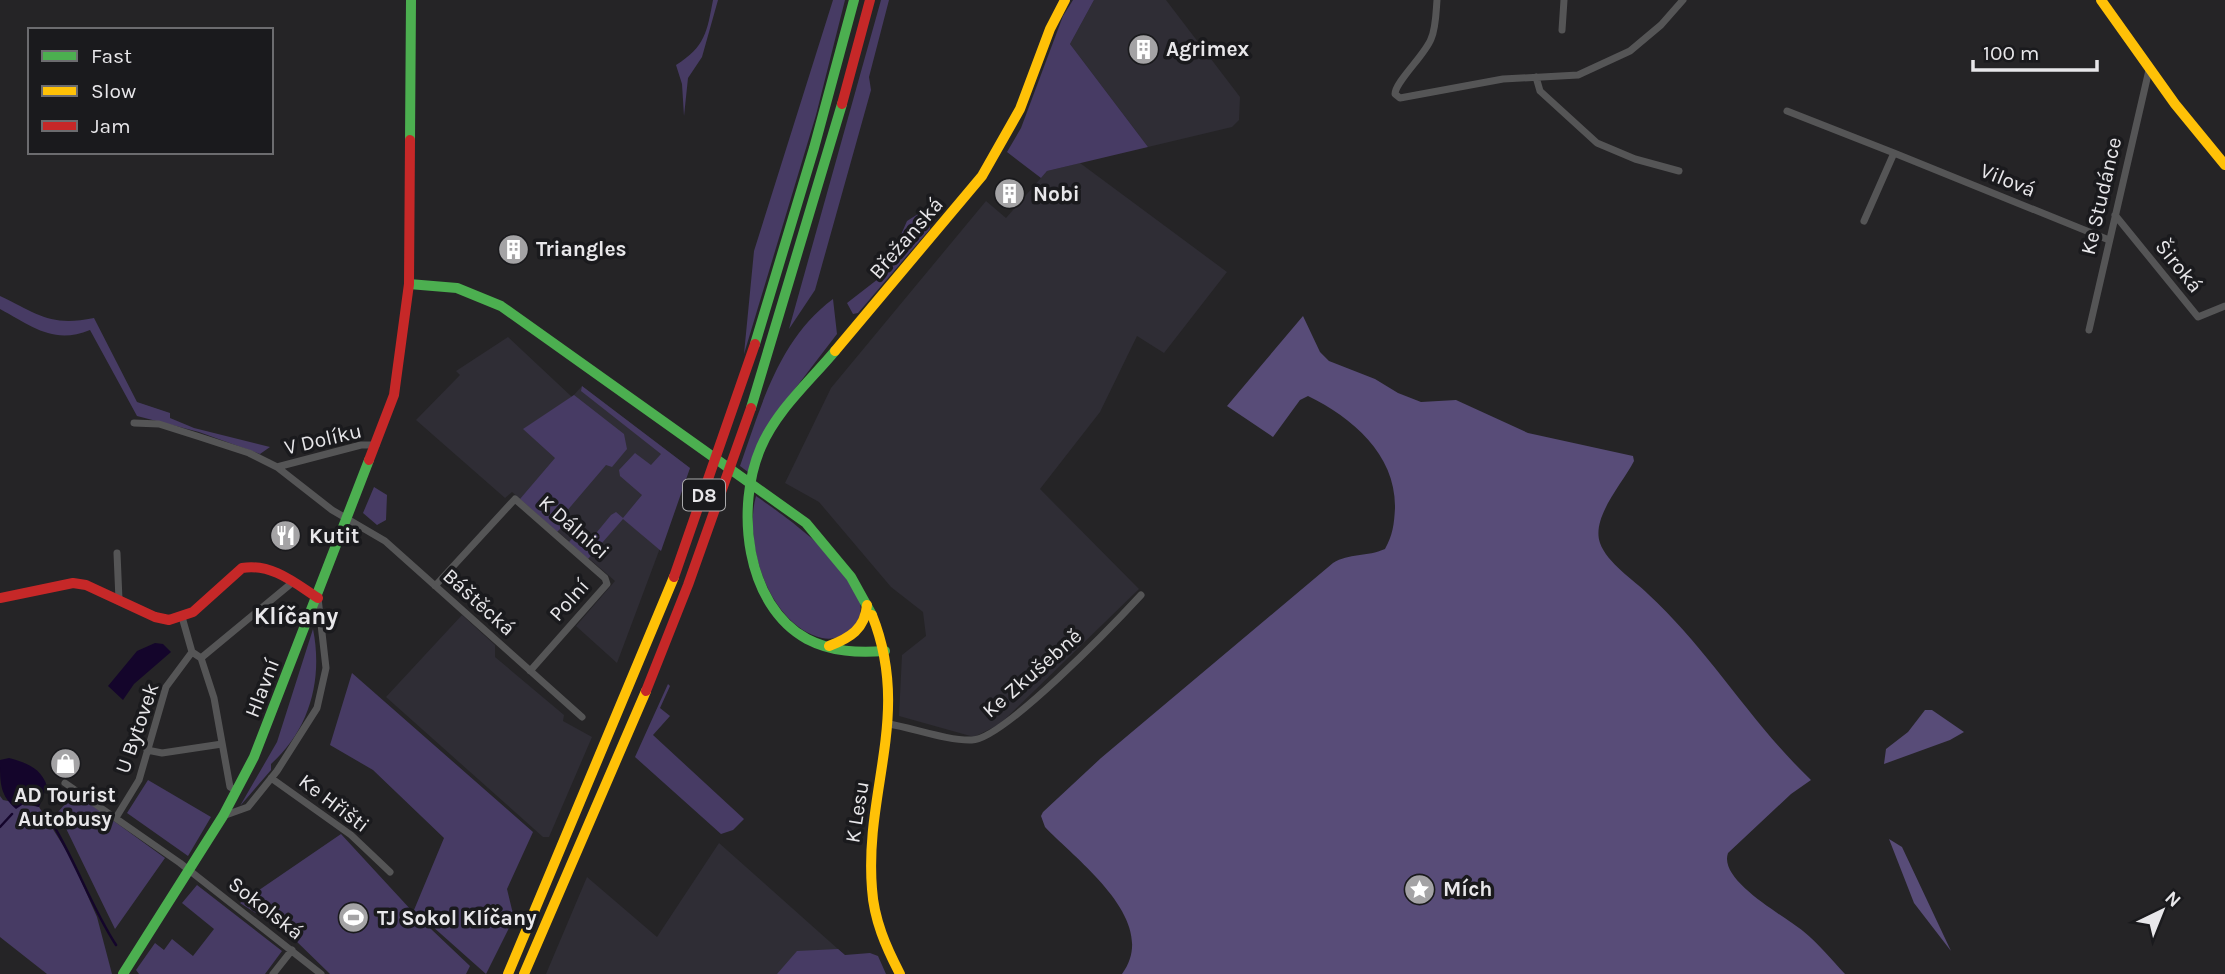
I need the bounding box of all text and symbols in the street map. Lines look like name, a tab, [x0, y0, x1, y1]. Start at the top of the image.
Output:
legend	[28, 28, 273, 154]
scale bar	[1973, 28, 2097, 72]
building icon: Agrimex	[1126, 32, 1160, 66]
place label: Agrimex	[1166, 37, 1250, 61]
text: 100 m	[1983, 41, 2040, 65]
text: Fast	[91, 44, 132, 68]
text: Slow	[91, 79, 136, 103]
text: Jam	[91, 114, 131, 138]
street label: Ke Studánce	[2076, 135, 2126, 257]
street label: Vilová	[1977, 158, 2039, 202]
building icon: Nobi	[993, 177, 1027, 211]
place label: Nobi	[1033, 182, 1080, 206]
street label: Břežanská	[864, 192, 948, 284]
building icon: Triangles	[496, 232, 530, 266]
street label: Široká	[2150, 235, 2208, 297]
place label: Triangles	[536, 237, 627, 261]
street label: V Dolíku	[282, 418, 364, 460]
road number: D8	[683, 480, 725, 510]
street label: K Dálnici	[534, 490, 614, 564]
restaurant icon: Kutit	[269, 519, 303, 553]
place label: Kutit	[309, 524, 359, 548]
street label: Báštěcká	[438, 563, 520, 641]
street label: Polní	[544, 574, 594, 626]
district label: Klíčany	[254, 602, 338, 630]
street label: Ke Zkušebně	[978, 624, 1086, 722]
street label: Hlavní	[240, 655, 284, 721]
street label: U Bytovek	[110, 679, 164, 776]
shop icon: AD Tourist Autobusy	[48, 746, 82, 780]
street label: Ke Hřišti	[294, 769, 374, 837]
street label: K Lesu	[840, 779, 874, 845]
place label: AD Tourist Autobusy	[14, 783, 116, 831]
street label: Sokolská	[224, 872, 308, 944]
place icon: Mích	[1403, 872, 1437, 906]
north arrow	[2127, 876, 2197, 946]
place label: Mích	[1443, 877, 1492, 901]
text: N	[2160, 887, 2185, 912]
sports icon: TJ Sokol Klíčany	[337, 901, 371, 935]
place label: TJ Sokol Klíčany	[377, 906, 537, 930]

